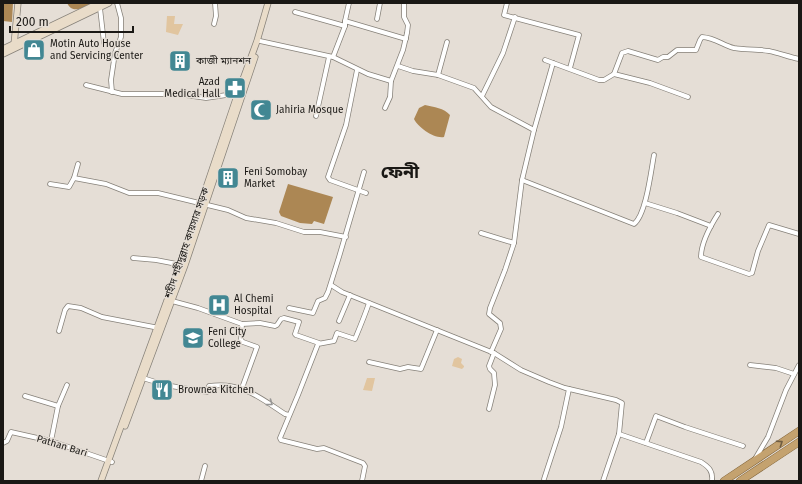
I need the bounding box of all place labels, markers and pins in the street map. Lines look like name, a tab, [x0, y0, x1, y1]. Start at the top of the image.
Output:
shop icon: Motin Auto House and Servicing Center	[21, 37, 47, 63]
place label: Motin Auto House and Servicing Center	[50, 38, 143, 62]
building icon: কাজী ম্যানশন	[167, 48, 193, 74]
place label: কাজী ম্যানশন	[195, 55, 252, 67]
pharmacy icon: Azad Medical Hall	[222, 75, 248, 101]
place label: Azad Medical Hall	[164, 76, 220, 100]
mosque icon: Jahiria Mosque	[248, 97, 274, 123]
place label: Jahiria Mosque	[276, 104, 343, 116]
building icon: Feni Somobay Market	[215, 165, 241, 191]
place label: Feni Somobay Market	[244, 166, 307, 190]
hospital icon: Al Chemi Hospital	[206, 292, 232, 318]
place label: Al Chemi Hospital	[234, 293, 274, 317]
school or university icon: Feni City College	[180, 325, 206, 351]
place label: Feni City College	[208, 326, 246, 350]
restaurant icon: Brownea Kitchen	[149, 377, 175, 403]
place label: Brownea Kitchen	[178, 384, 254, 396]

